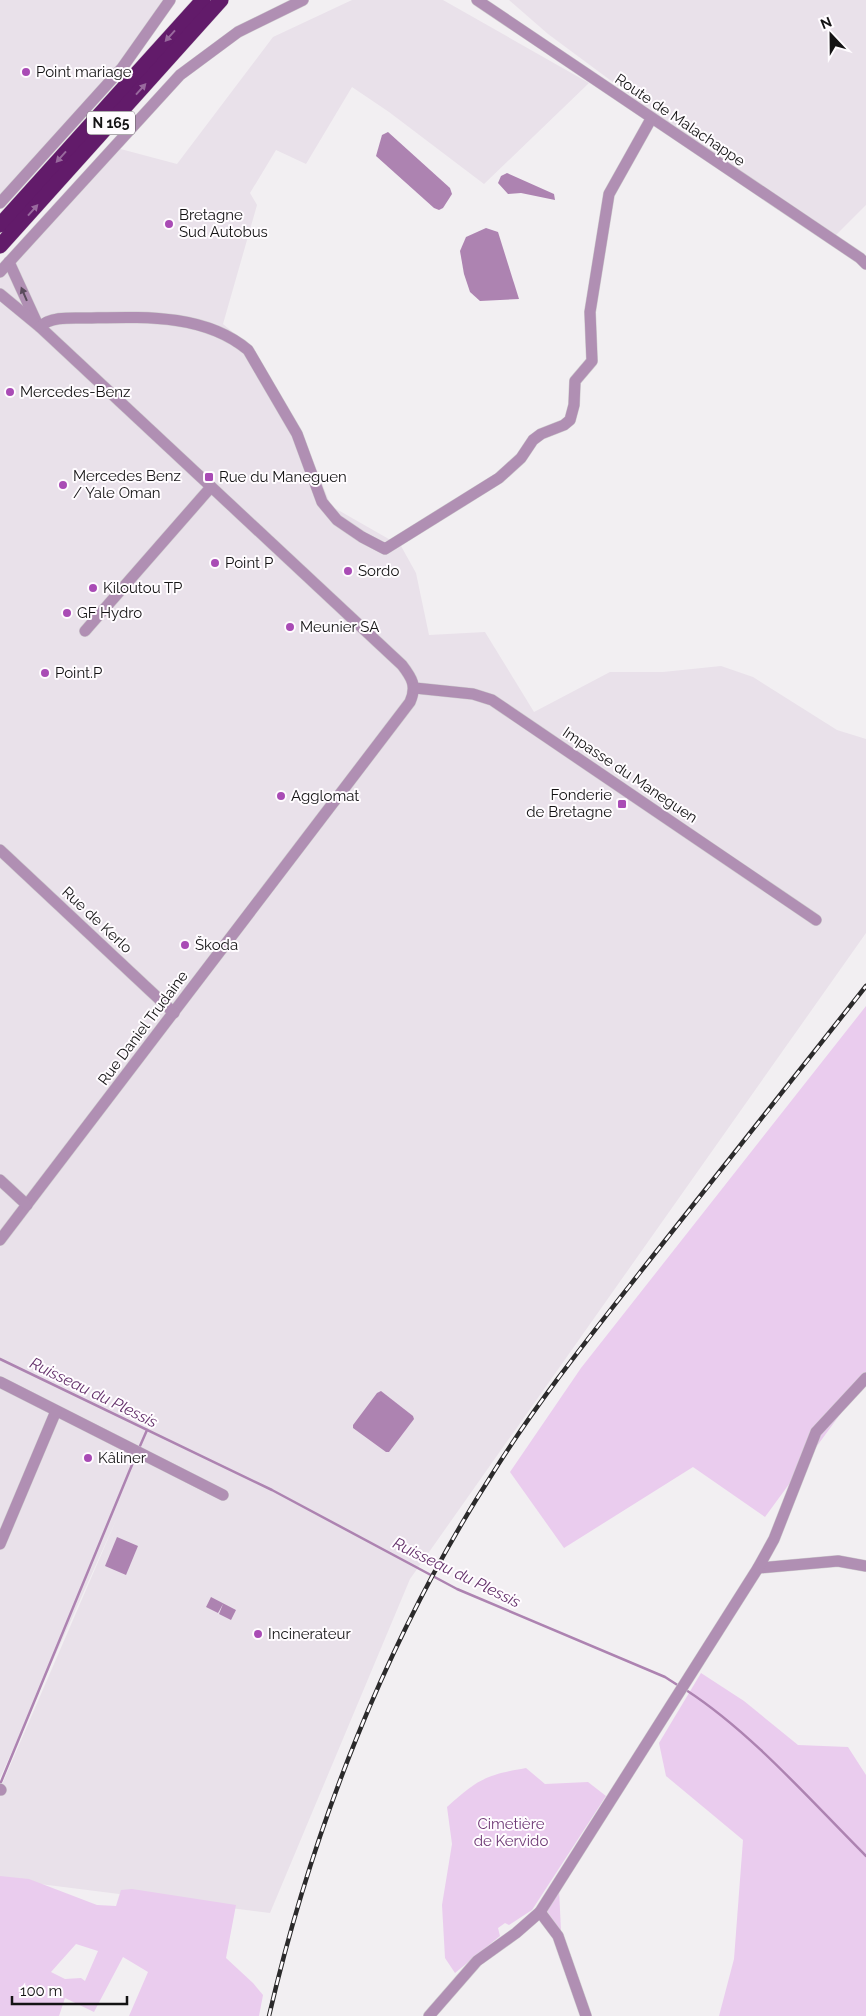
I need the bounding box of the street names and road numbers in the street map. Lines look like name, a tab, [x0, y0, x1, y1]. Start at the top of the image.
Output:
street label: Route de Malachappe	[612, 70, 749, 170]
road number: N 165	[87, 112, 135, 134]
street label: Impasse du Maneguen	[559, 723, 701, 827]
street label: Rue de Kerlo	[58, 883, 136, 957]
street label: Rue Daniel Trudaine	[94, 967, 192, 1089]

